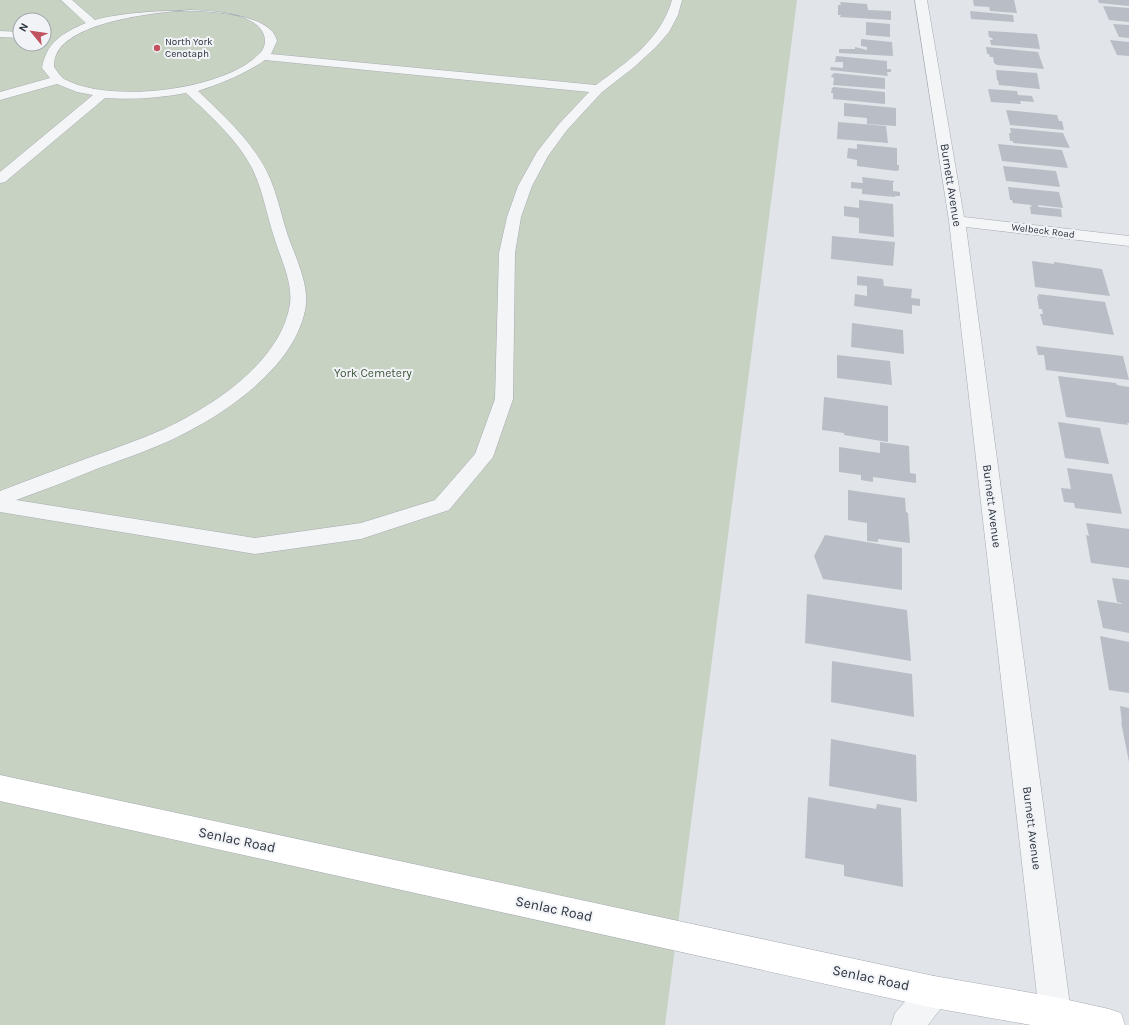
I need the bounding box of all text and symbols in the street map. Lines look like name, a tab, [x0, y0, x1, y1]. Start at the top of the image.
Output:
north arrow	[12, 12, 52, 52]
text: N	[16, 21, 31, 34]
place label: North York Cenotaph	[165, 36, 213, 60]
marker: North York Cenotaph	[152, 43, 162, 53]
street label: Burnett Avenue	[938, 142, 964, 228]
street label: Welbeck Road	[1011, 221, 1075, 241]
park label: York Cemetery	[334, 366, 412, 380]
street label: Burnett Avenue	[980, 464, 1004, 548]
street label: Burnett Avenue	[1020, 786, 1044, 870]
street label: Senlac Road	[197, 824, 277, 856]
street label: Senlac Road	[514, 893, 594, 925]
street label: Senlac Road	[831, 962, 911, 994]

